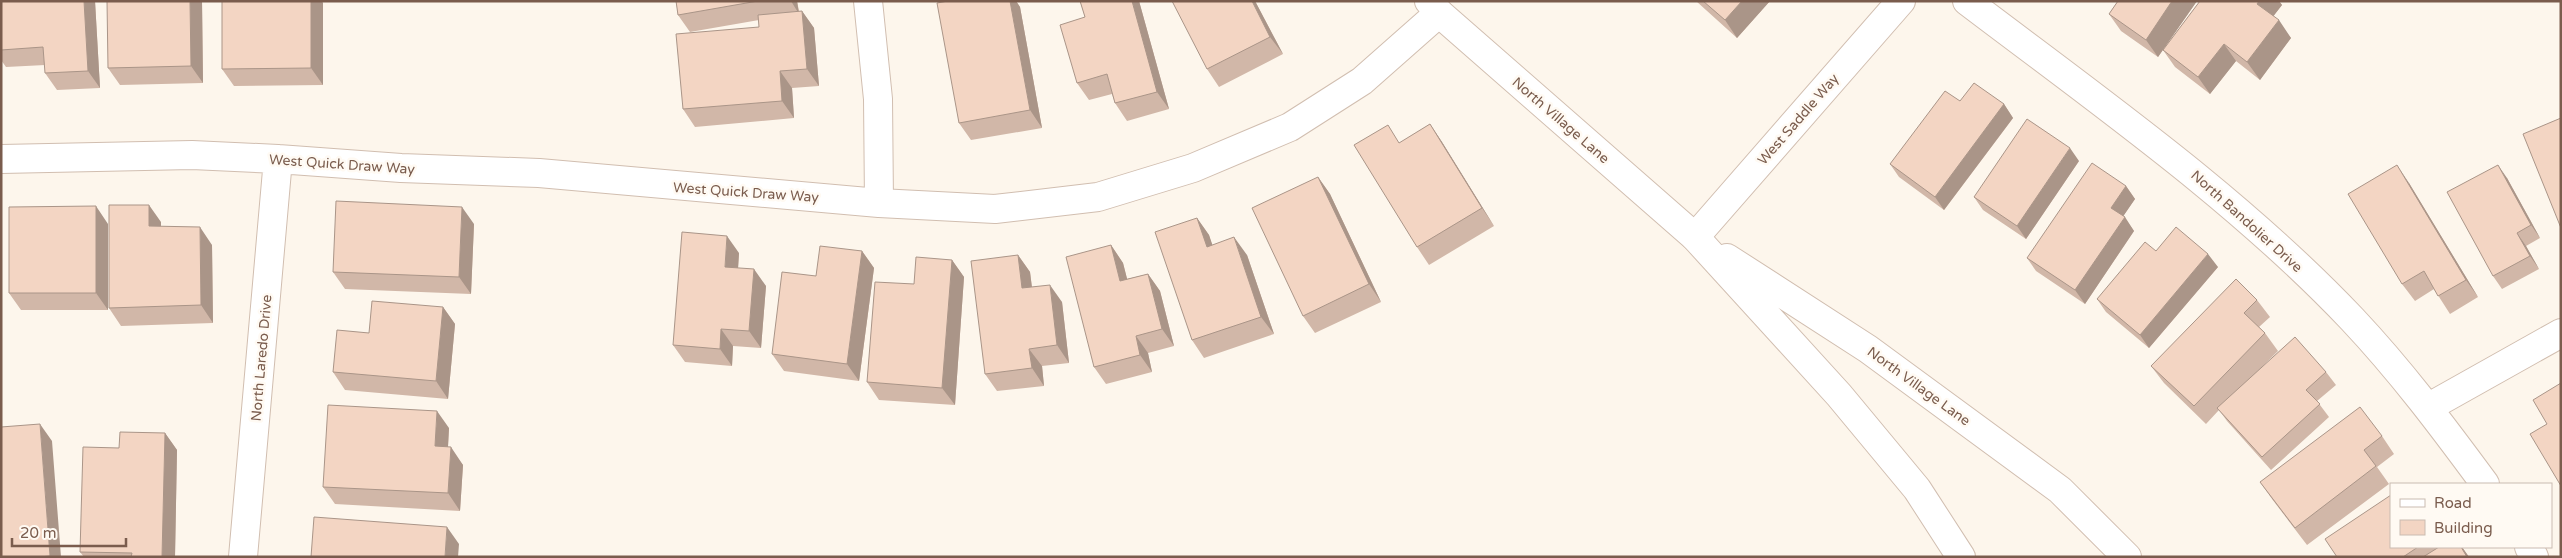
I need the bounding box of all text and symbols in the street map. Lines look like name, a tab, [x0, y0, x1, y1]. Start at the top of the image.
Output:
street label: West Saddle Way	[1754, 70, 1843, 168]
street label: North Village Lane	[1509, 74, 1613, 167]
street label: West Quick Draw Way	[268, 151, 416, 178]
street label: North Bandolier Drive	[2187, 167, 2306, 276]
street label: West Quick Draw Way	[672, 179, 820, 206]
street label: North Laredo Drive	[247, 294, 276, 422]
street label: North Village Lane	[1864, 343, 1974, 430]
legend	[2390, 483, 2552, 548]
text: Road	[2434, 494, 2472, 512]
scale bar	[12, 516, 126, 548]
text: Building	[2434, 519, 2493, 537]
text: 20 m	[20, 524, 57, 542]

